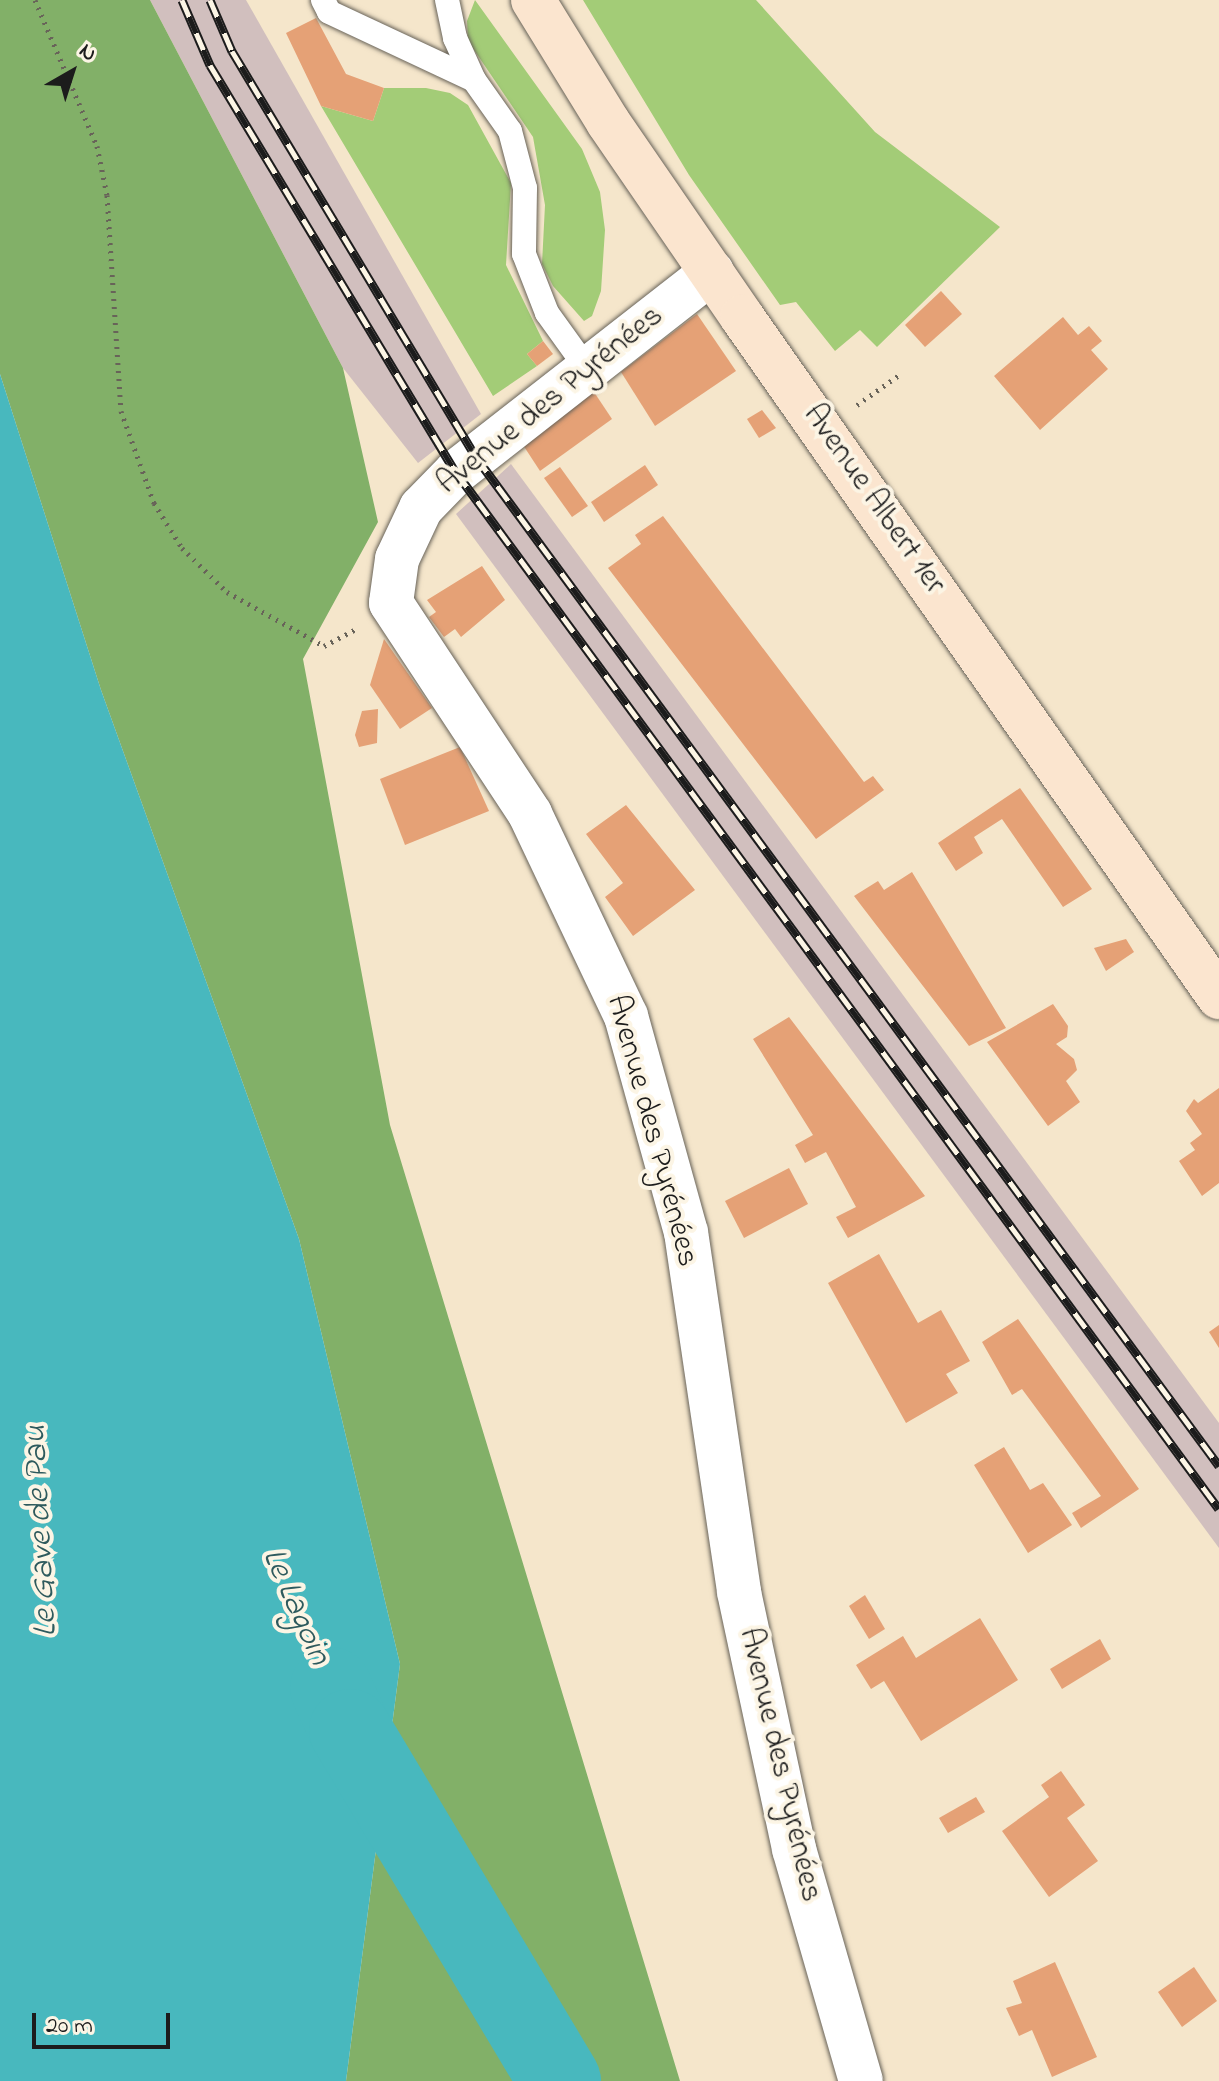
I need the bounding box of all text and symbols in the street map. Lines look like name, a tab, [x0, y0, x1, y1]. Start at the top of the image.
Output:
north arrow	[32, 32, 112, 112]
text: N	[71, 36, 103, 70]
street label: Avenue des Pyrénées	[430, 298, 672, 504]
street label: Avenue Albert 1er	[793, 398, 953, 602]
street label: Avenue des Pyrénées	[596, 991, 706, 1271]
water label: Le Gave de Pau	[16, 1424, 68, 1638]
water label: Le Lagoin	[251, 1542, 339, 1672]
street label: Avenue des Pyrénées	[729, 1624, 829, 1906]
scale bar	[36, 1997, 174, 2047]
text: 20 m	[46, 2009, 93, 2044]

